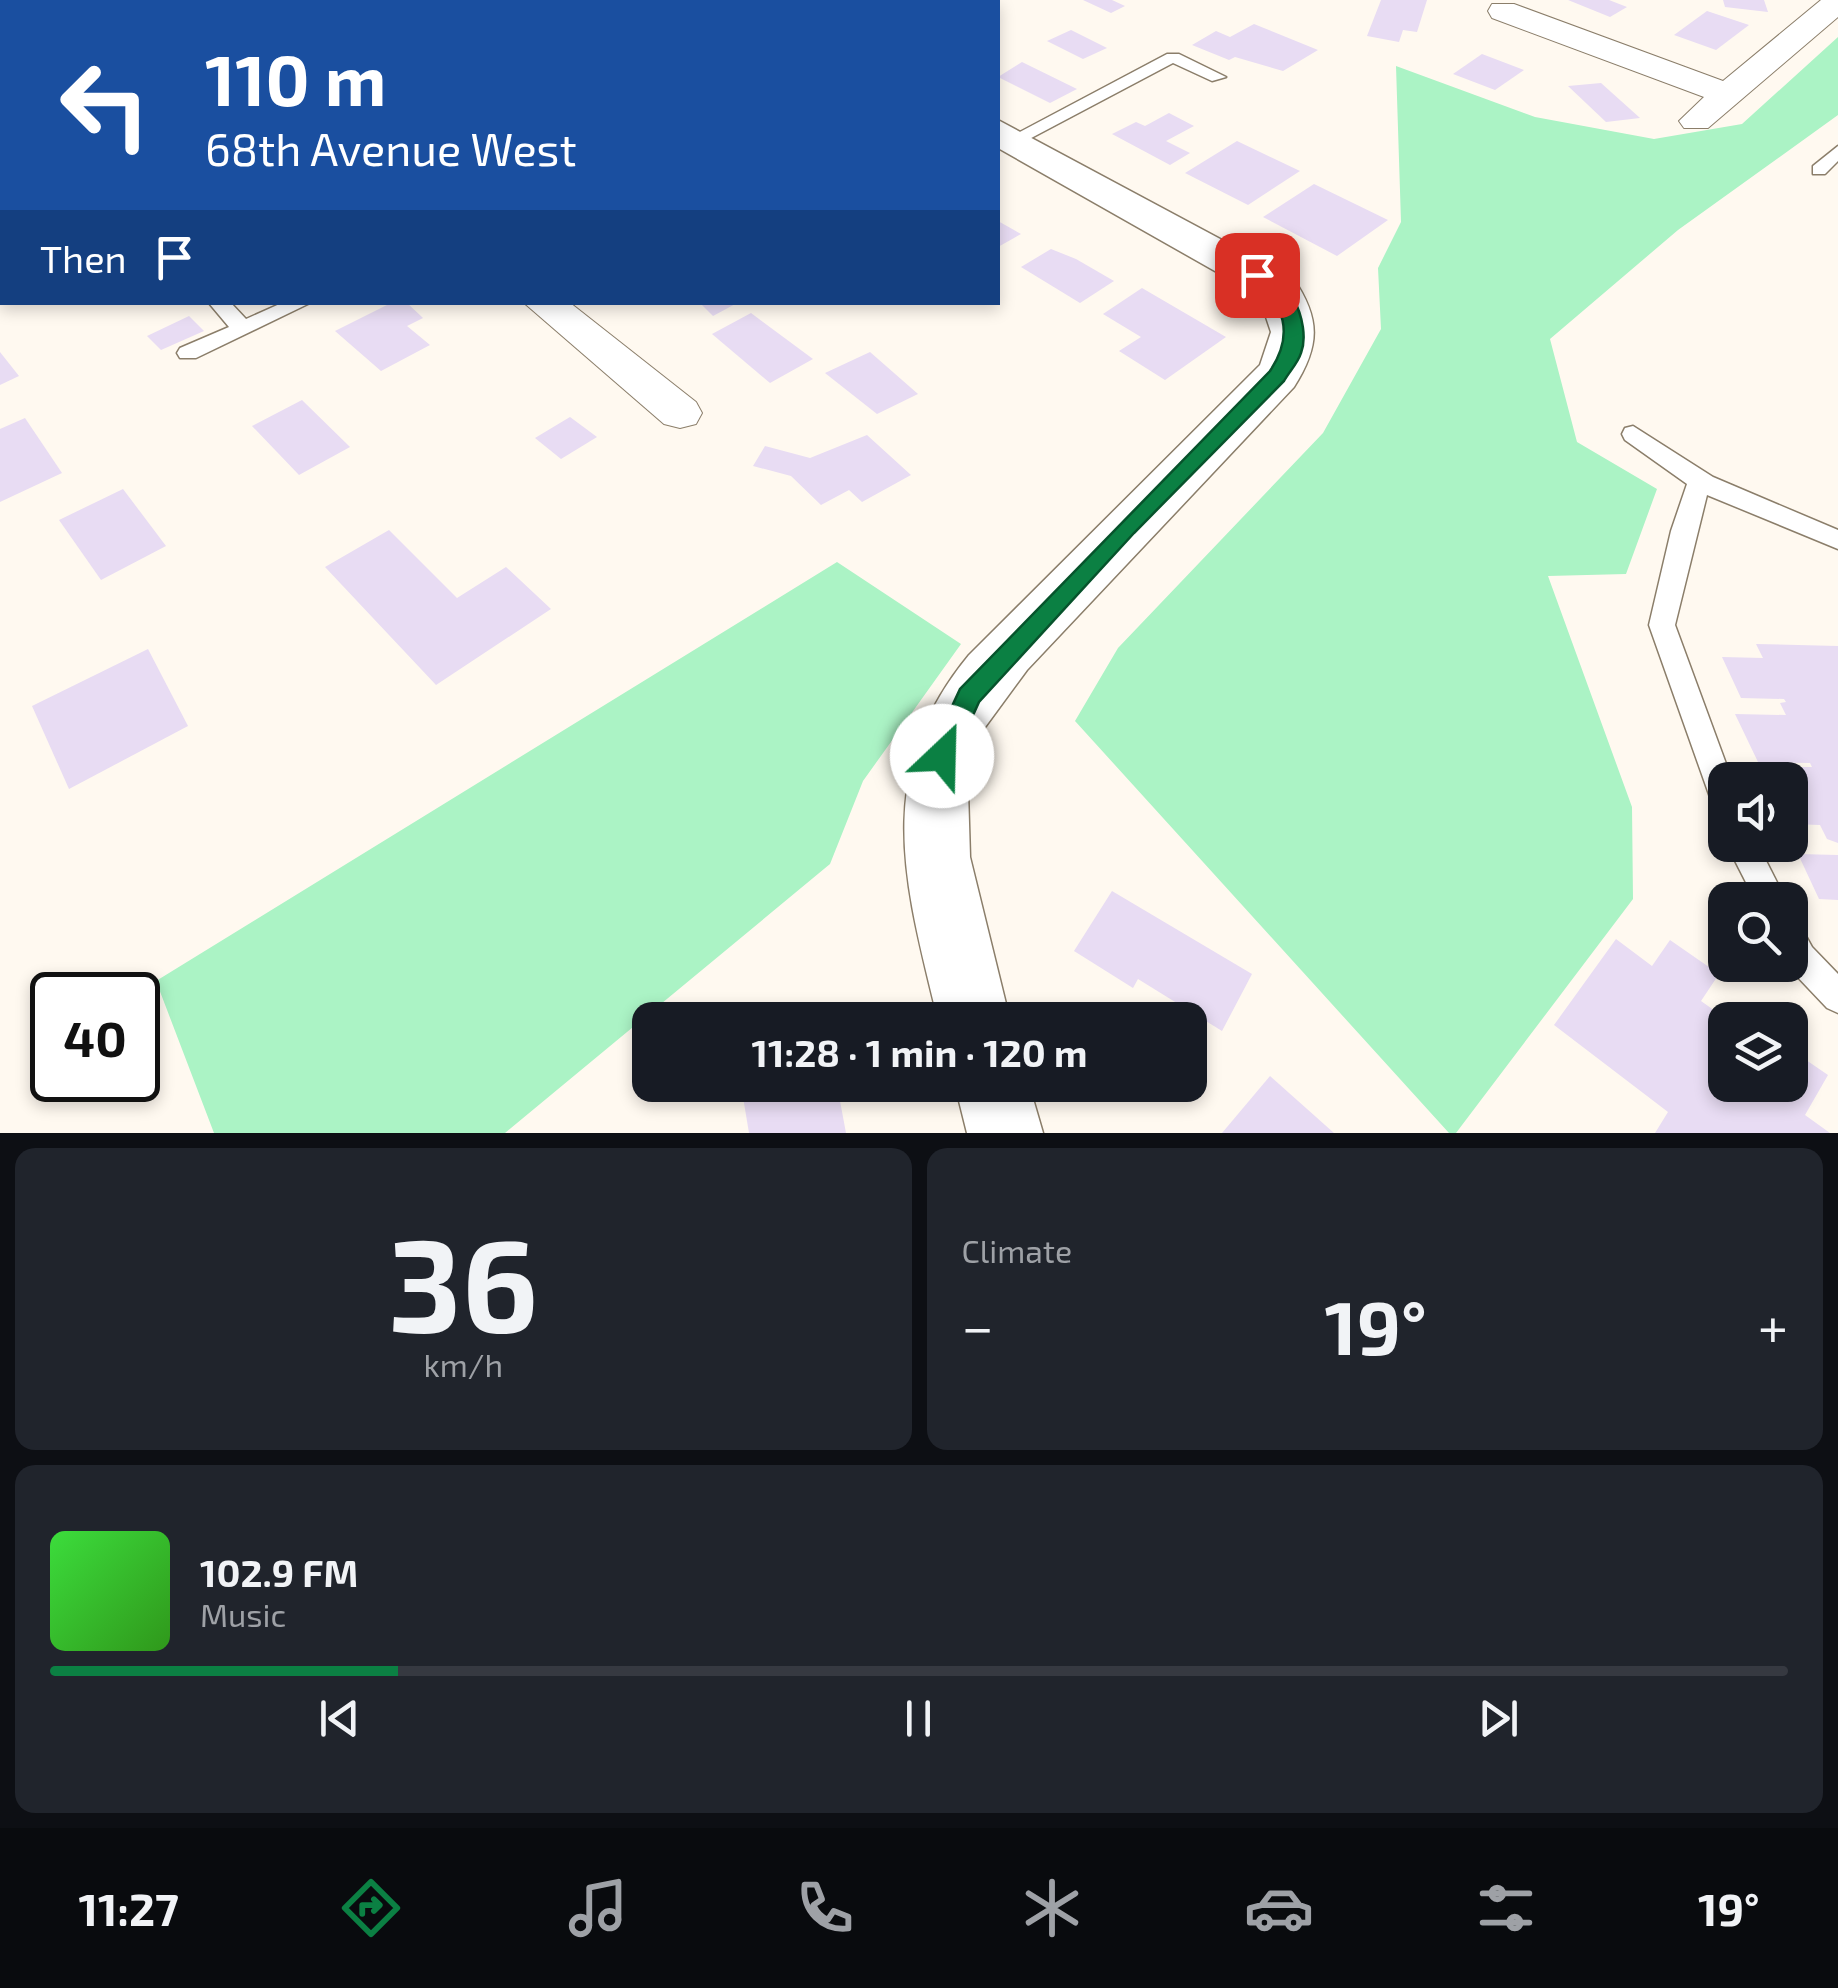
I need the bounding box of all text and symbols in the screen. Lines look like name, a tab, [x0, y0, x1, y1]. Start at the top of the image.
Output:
text: 110 m	[205, 36, 386, 120]
icon: left	[40, 40, 170, 170]
text: 68th Avenue West	[205, 121, 577, 175]
icon: arrive	[147, 230, 202, 285]
pin	[1215, 233, 1300, 318]
text: Then	[40, 235, 127, 281]
icon: arrive	[1230, 248, 1285, 303]
position arrow	[890, 704, 994, 808]
map controls	[1708, 762, 1808, 1102]
button: sound	[1708, 762, 1808, 862]
button: search	[1708, 882, 1808, 982]
speed limit sign: 40	[30, 972, 160, 1102]
button: layers	[1708, 1002, 1808, 1102]
text: 11:28 · 1 min · 120 m	[752, 1029, 1087, 1075]
text: 36	[388, 1202, 538, 1358]
text: Climate	[962, 1231, 1072, 1269]
text: 19°	[1324, 1280, 1427, 1370]
text: −	[962, 1292, 994, 1358]
text: +	[1758, 1292, 1788, 1358]
text: km/h	[424, 1345, 503, 1383]
text: 102.9 FM	[200, 1549, 358, 1595]
text: Music	[200, 1595, 286, 1633]
icon: previous	[312, 1691, 367, 1746]
icon: pause	[891, 1691, 946, 1746]
icon: next	[1471, 1691, 1526, 1746]
icon: directions	[336, 1873, 406, 1943]
icon: music	[563, 1873, 633, 1943]
icon: phone	[790, 1873, 860, 1943]
icon: climate	[1017, 1873, 1087, 1943]
icon: car	[1244, 1873, 1314, 1943]
icon: filters	[1471, 1873, 1541, 1943]
text: 11:27	[79, 1881, 179, 1935]
text: 19°	[1698, 1881, 1759, 1935]

